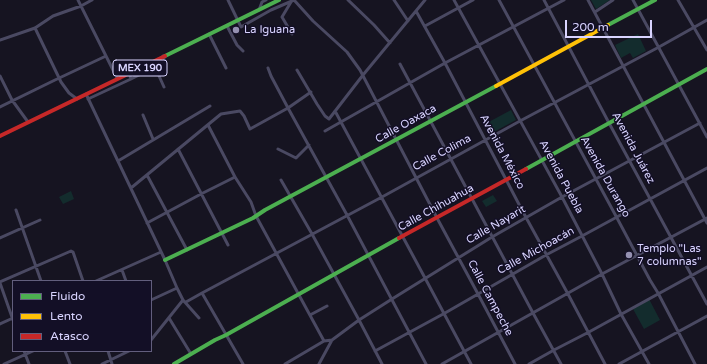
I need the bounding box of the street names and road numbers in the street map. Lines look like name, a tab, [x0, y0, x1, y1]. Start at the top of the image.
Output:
road number: MEX 190	[113, 60, 167, 76]
street label: Calle Oaxaca	[373, 102, 439, 146]
street label: Avenida Juárez	[609, 110, 657, 186]
street label: Avenida México	[477, 112, 527, 192]
street label: Calle Colima	[411, 132, 473, 174]
street label: Avenida Durango	[577, 134, 633, 220]
street label: Avenida Puebla	[536, 138, 586, 216]
street label: Calle Chihuahua	[396, 182, 476, 234]
street label: Calle Nayarit	[464, 203, 528, 247]
street label: Calle Michoacán	[495, 224, 577, 278]
street label: Calle Campeche	[464, 258, 516, 338]

